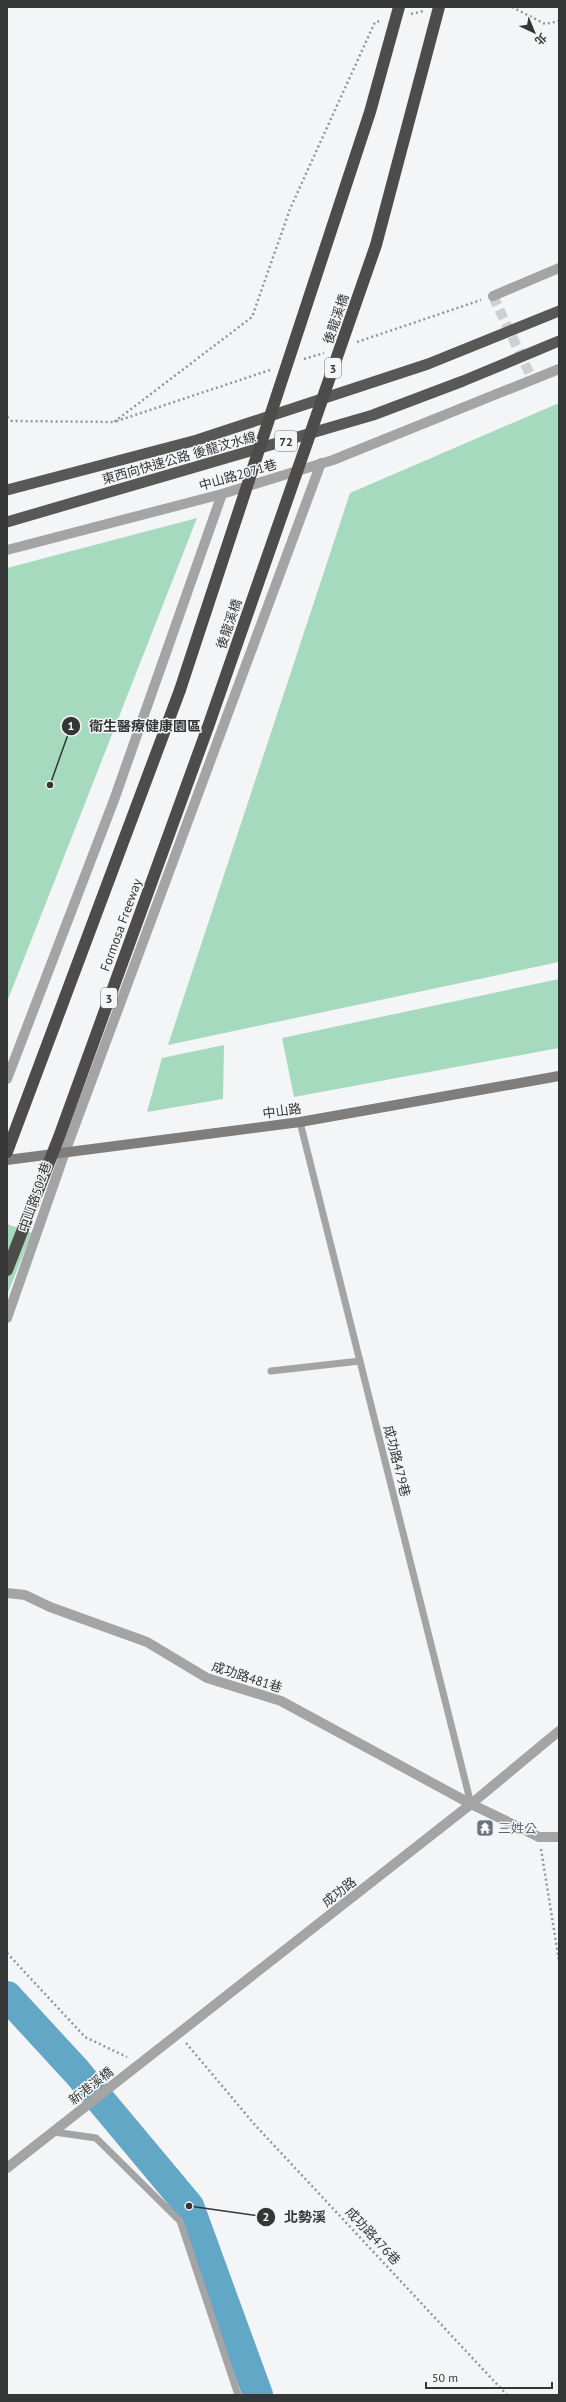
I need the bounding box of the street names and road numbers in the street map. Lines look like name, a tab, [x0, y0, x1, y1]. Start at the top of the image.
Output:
street label: 後龍溪橋	[319, 292, 353, 346]
road number: 3	[325, 358, 341, 378]
street label: 東西向快速公路 後龍汶水線	[100, 428, 258, 488]
road number: 72	[275, 431, 297, 451]
street label: 中山路2071巷	[197, 456, 279, 494]
street label: 後龍溪橋	[212, 597, 246, 651]
street label: Formosa Freeway	[96, 876, 146, 974]
road number: 3	[101, 988, 117, 1008]
street label: 中山路	[261, 1100, 303, 1122]
street label: 中山路502巷	[15, 1160, 55, 1234]
street label: 成功路479巷	[380, 1423, 414, 1499]
street label: 成功路481巷	[210, 1658, 284, 1696]
street label: 成功路	[318, 1873, 360, 1911]
street label: 新港溪橋	[65, 2063, 117, 2109]
street label: 成功路476巷	[342, 2203, 404, 2269]

